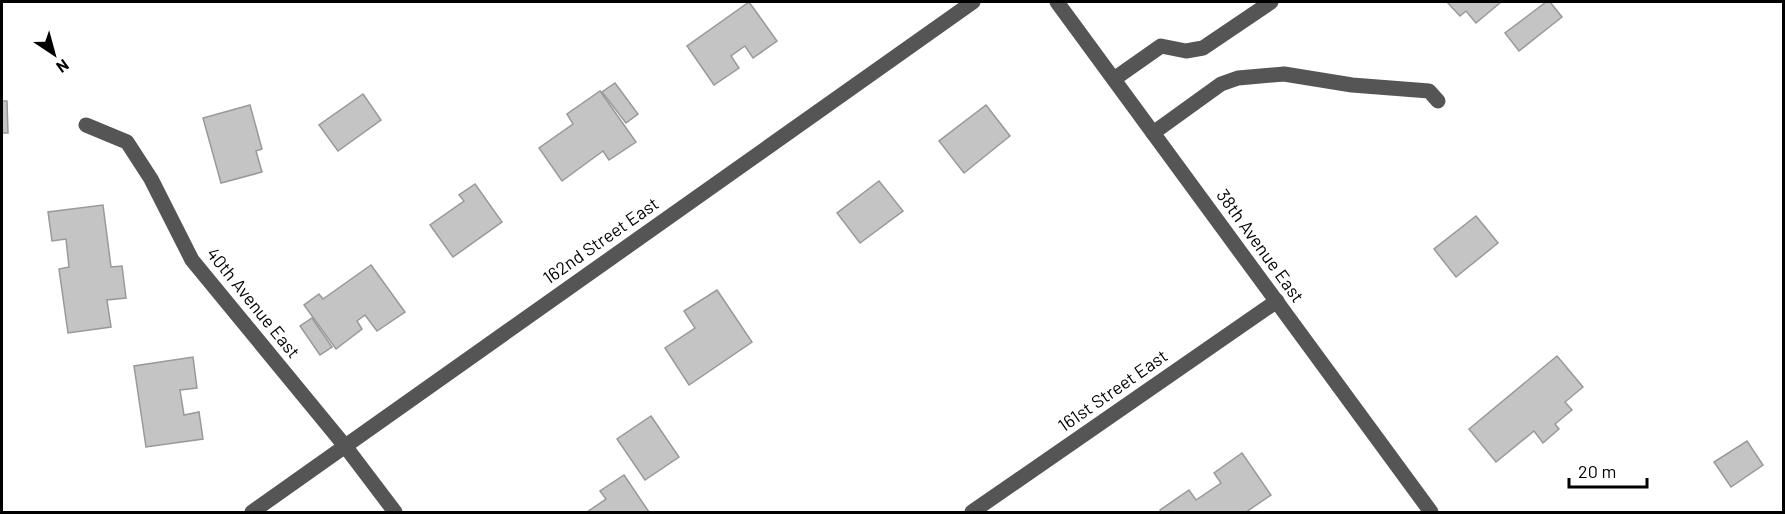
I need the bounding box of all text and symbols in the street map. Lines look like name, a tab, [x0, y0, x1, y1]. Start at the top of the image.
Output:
north arrow	[24, 24, 84, 84]
text: N	[53, 56, 73, 77]
street label: 38th Avenue East	[1212, 185, 1309, 306]
street label: 162nd Street East	[538, 192, 663, 288]
street label: 40th Avenue East	[202, 243, 305, 362]
street label: 161st Street East	[1054, 344, 1171, 436]
scale bar	[1569, 451, 1647, 489]
text: 20 m	[1578, 460, 1616, 482]

